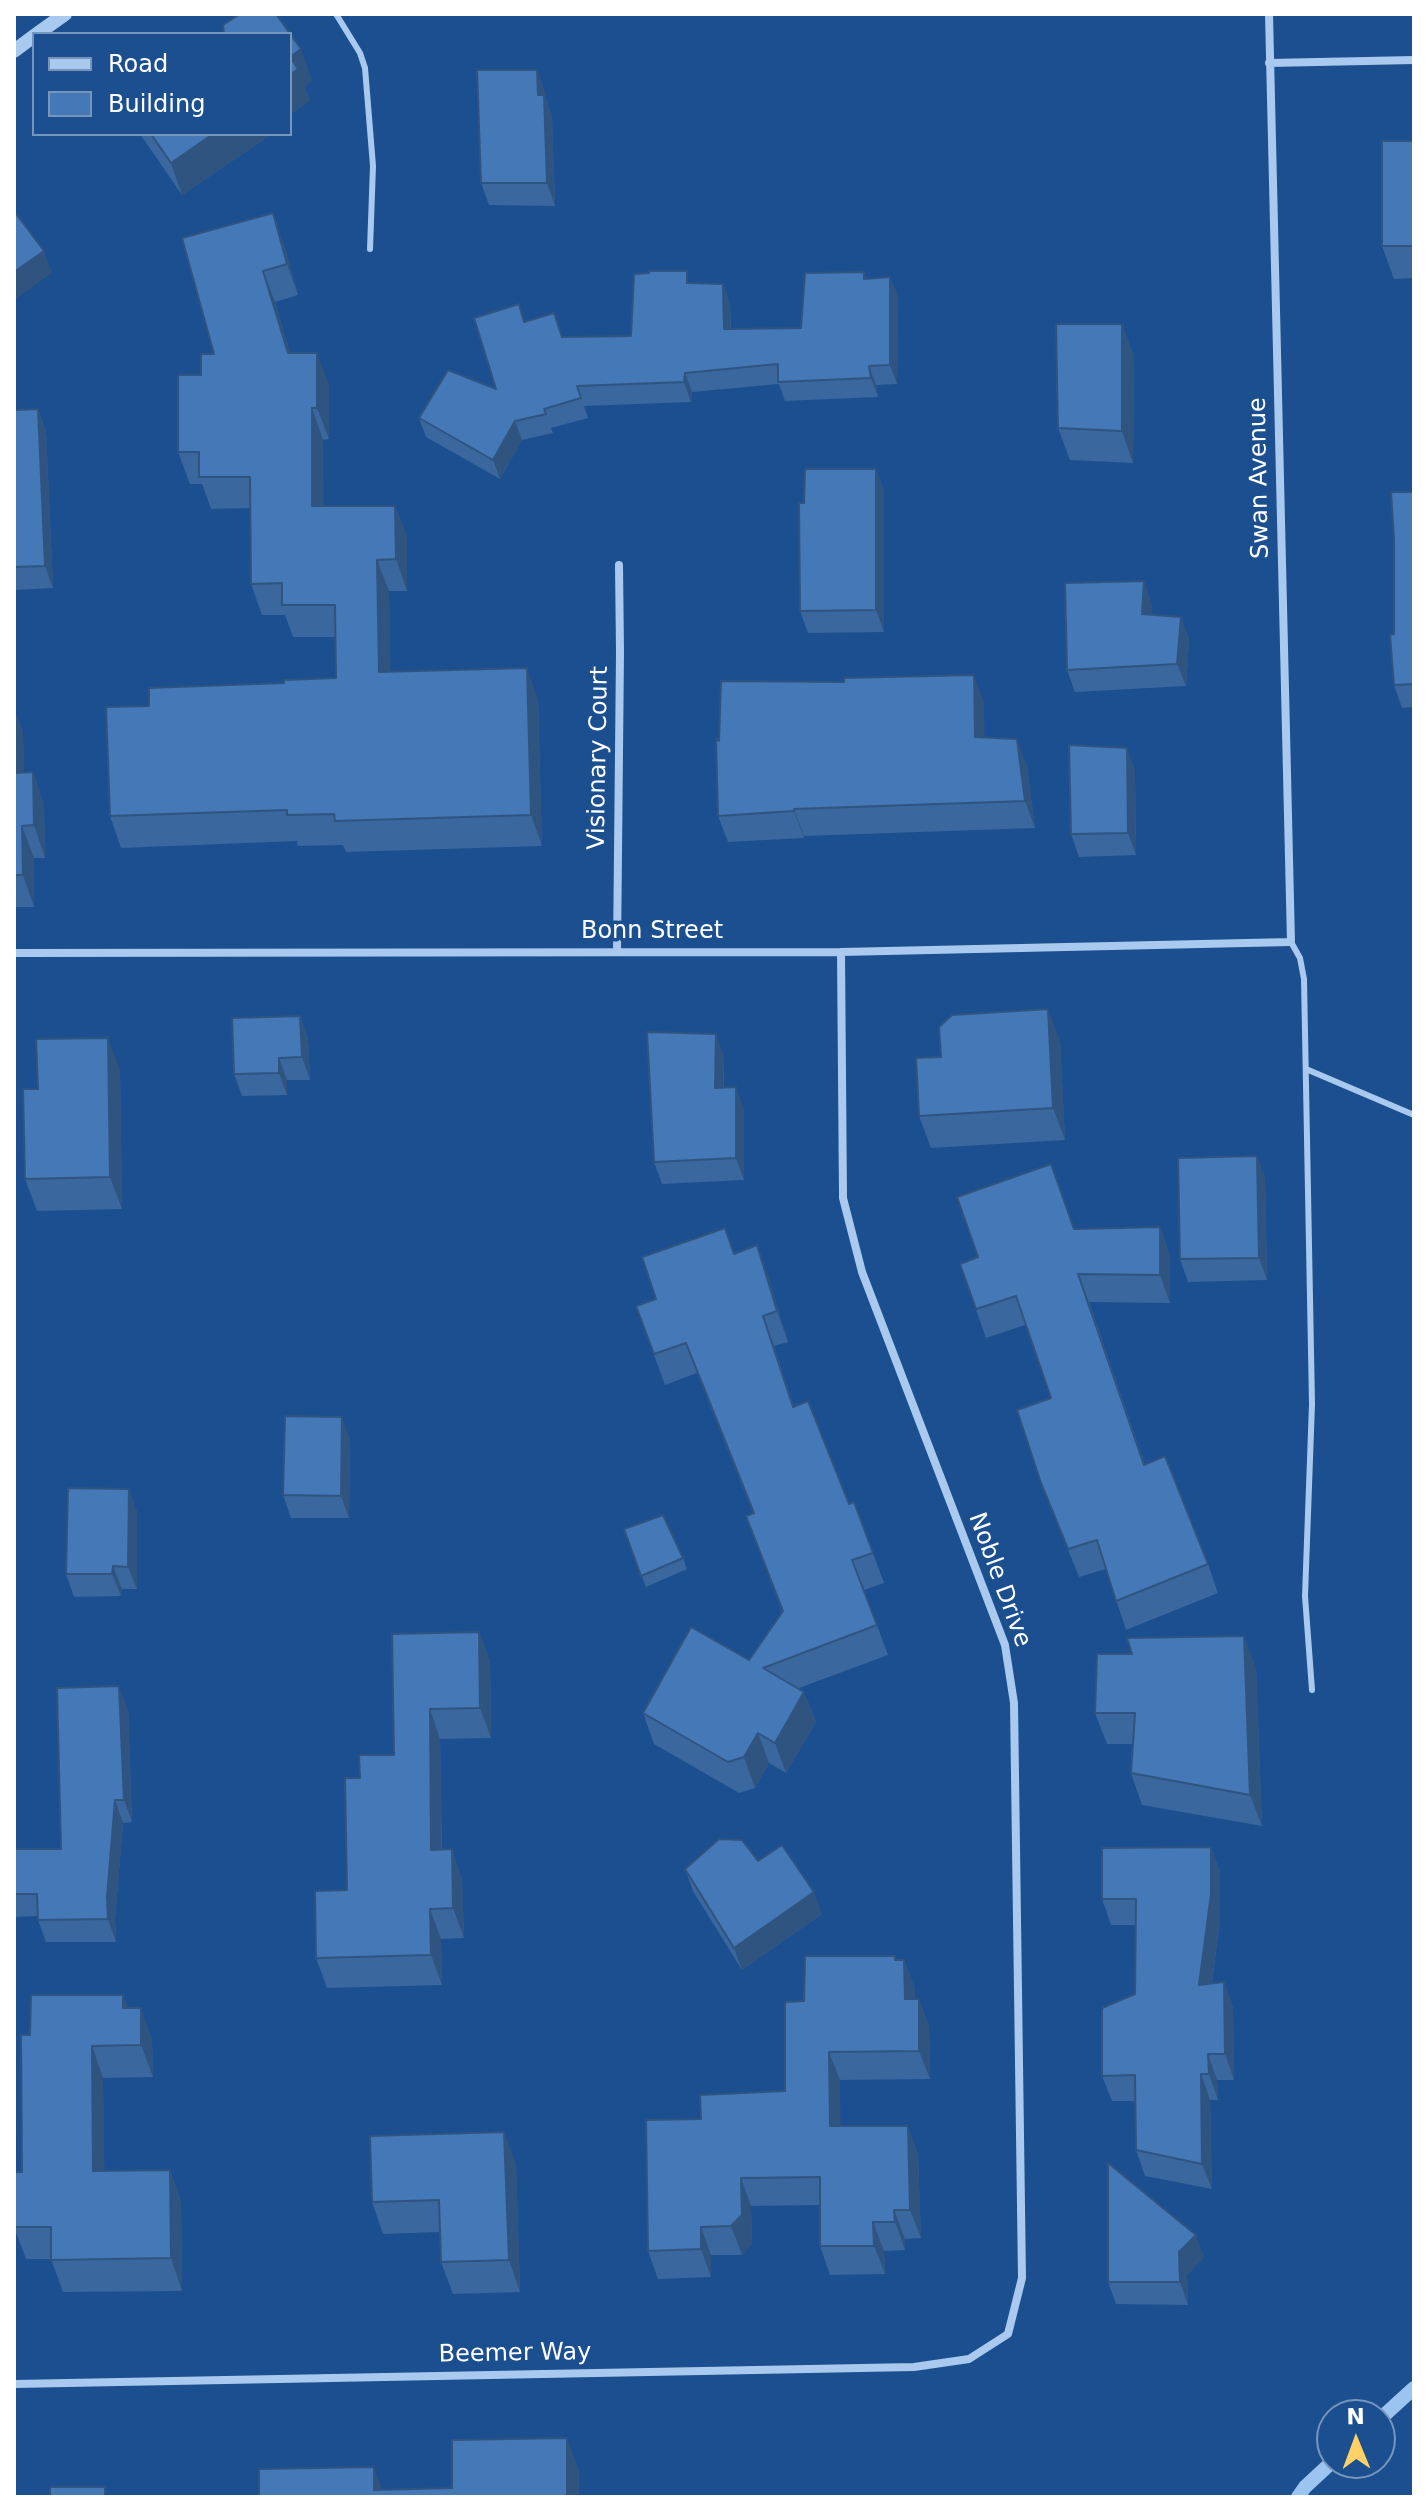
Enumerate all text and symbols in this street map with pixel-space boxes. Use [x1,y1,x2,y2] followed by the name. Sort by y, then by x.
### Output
[32,32,292,136] legend
[108,50,168,78] text: Road
[108,90,205,118] text: Building
[1244,397,1276,559] street label: Swan Avenue
[583,666,615,850] street label: Visionary Court
[581,918,723,946] street label: Bonn Street
[961,1509,1037,1651] street label: Noble Drive
[438,2338,592,2370] street label: Beemer Way
[1316,2399,1396,2479] north arrow
[1346,2404,1365,2429] text: N

